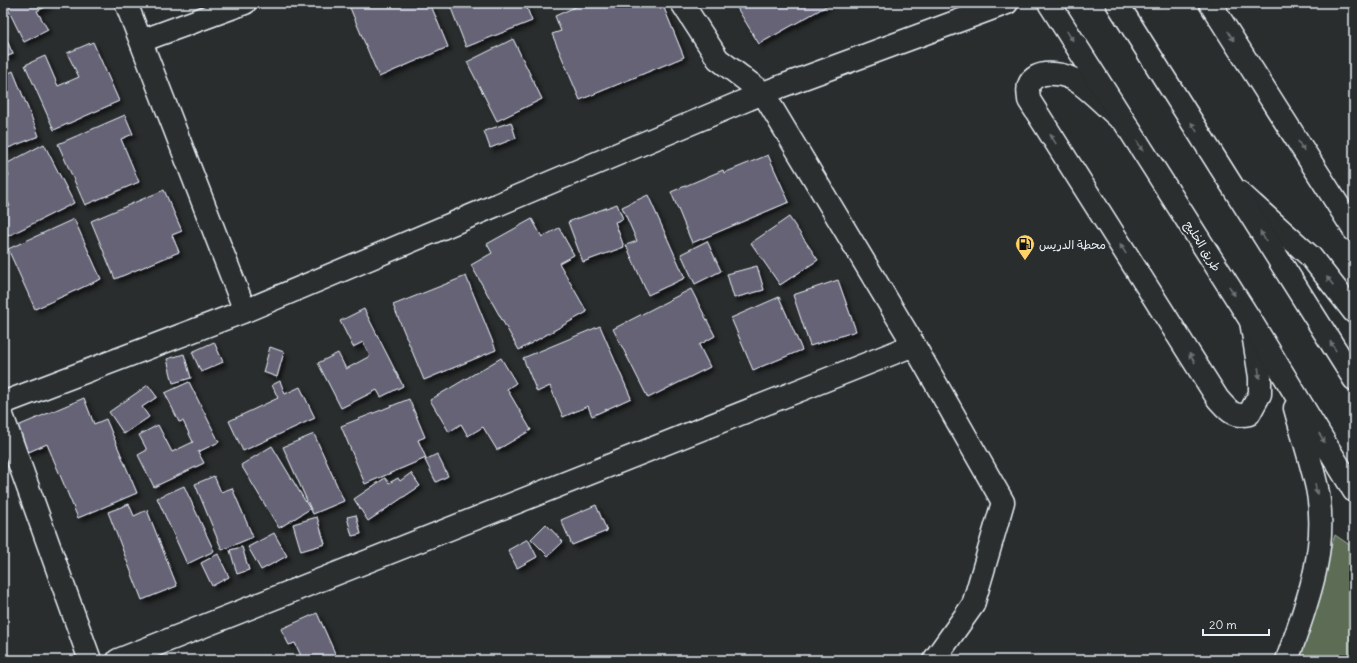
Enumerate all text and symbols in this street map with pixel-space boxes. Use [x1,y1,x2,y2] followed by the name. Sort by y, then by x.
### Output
[1066,31,1074,41] one-way arrow
[1227,31,1235,41] one-way arrow
[1190,121,1198,132] one-way arrow
[1050,133,1057,144] one-way arrow
[1297,140,1304,152] one-way arrow
[1136,141,1144,151] one-way arrow
[1180,218,1224,275] street label: طريق الخليج
[1260,231,1267,242] one-way arrow
[1014,233,1036,261] fuel station icon: محطة الدريس
[1039,237,1106,252] place label: محطة الدريس
[1119,243,1127,254] one-way arrow
[1326,276,1334,287] one-way arrow
[1228,285,1235,297] one-way arrow
[1329,341,1337,351] one-way arrow
[1188,353,1196,364] one-way arrow
[1256,367,1263,379] one-way arrow
[1318,432,1325,444] one-way arrow
[1314,483,1320,495] one-way arrow
[1203,611,1269,637] scale bar
[1209,617,1237,632] text: 20 m

